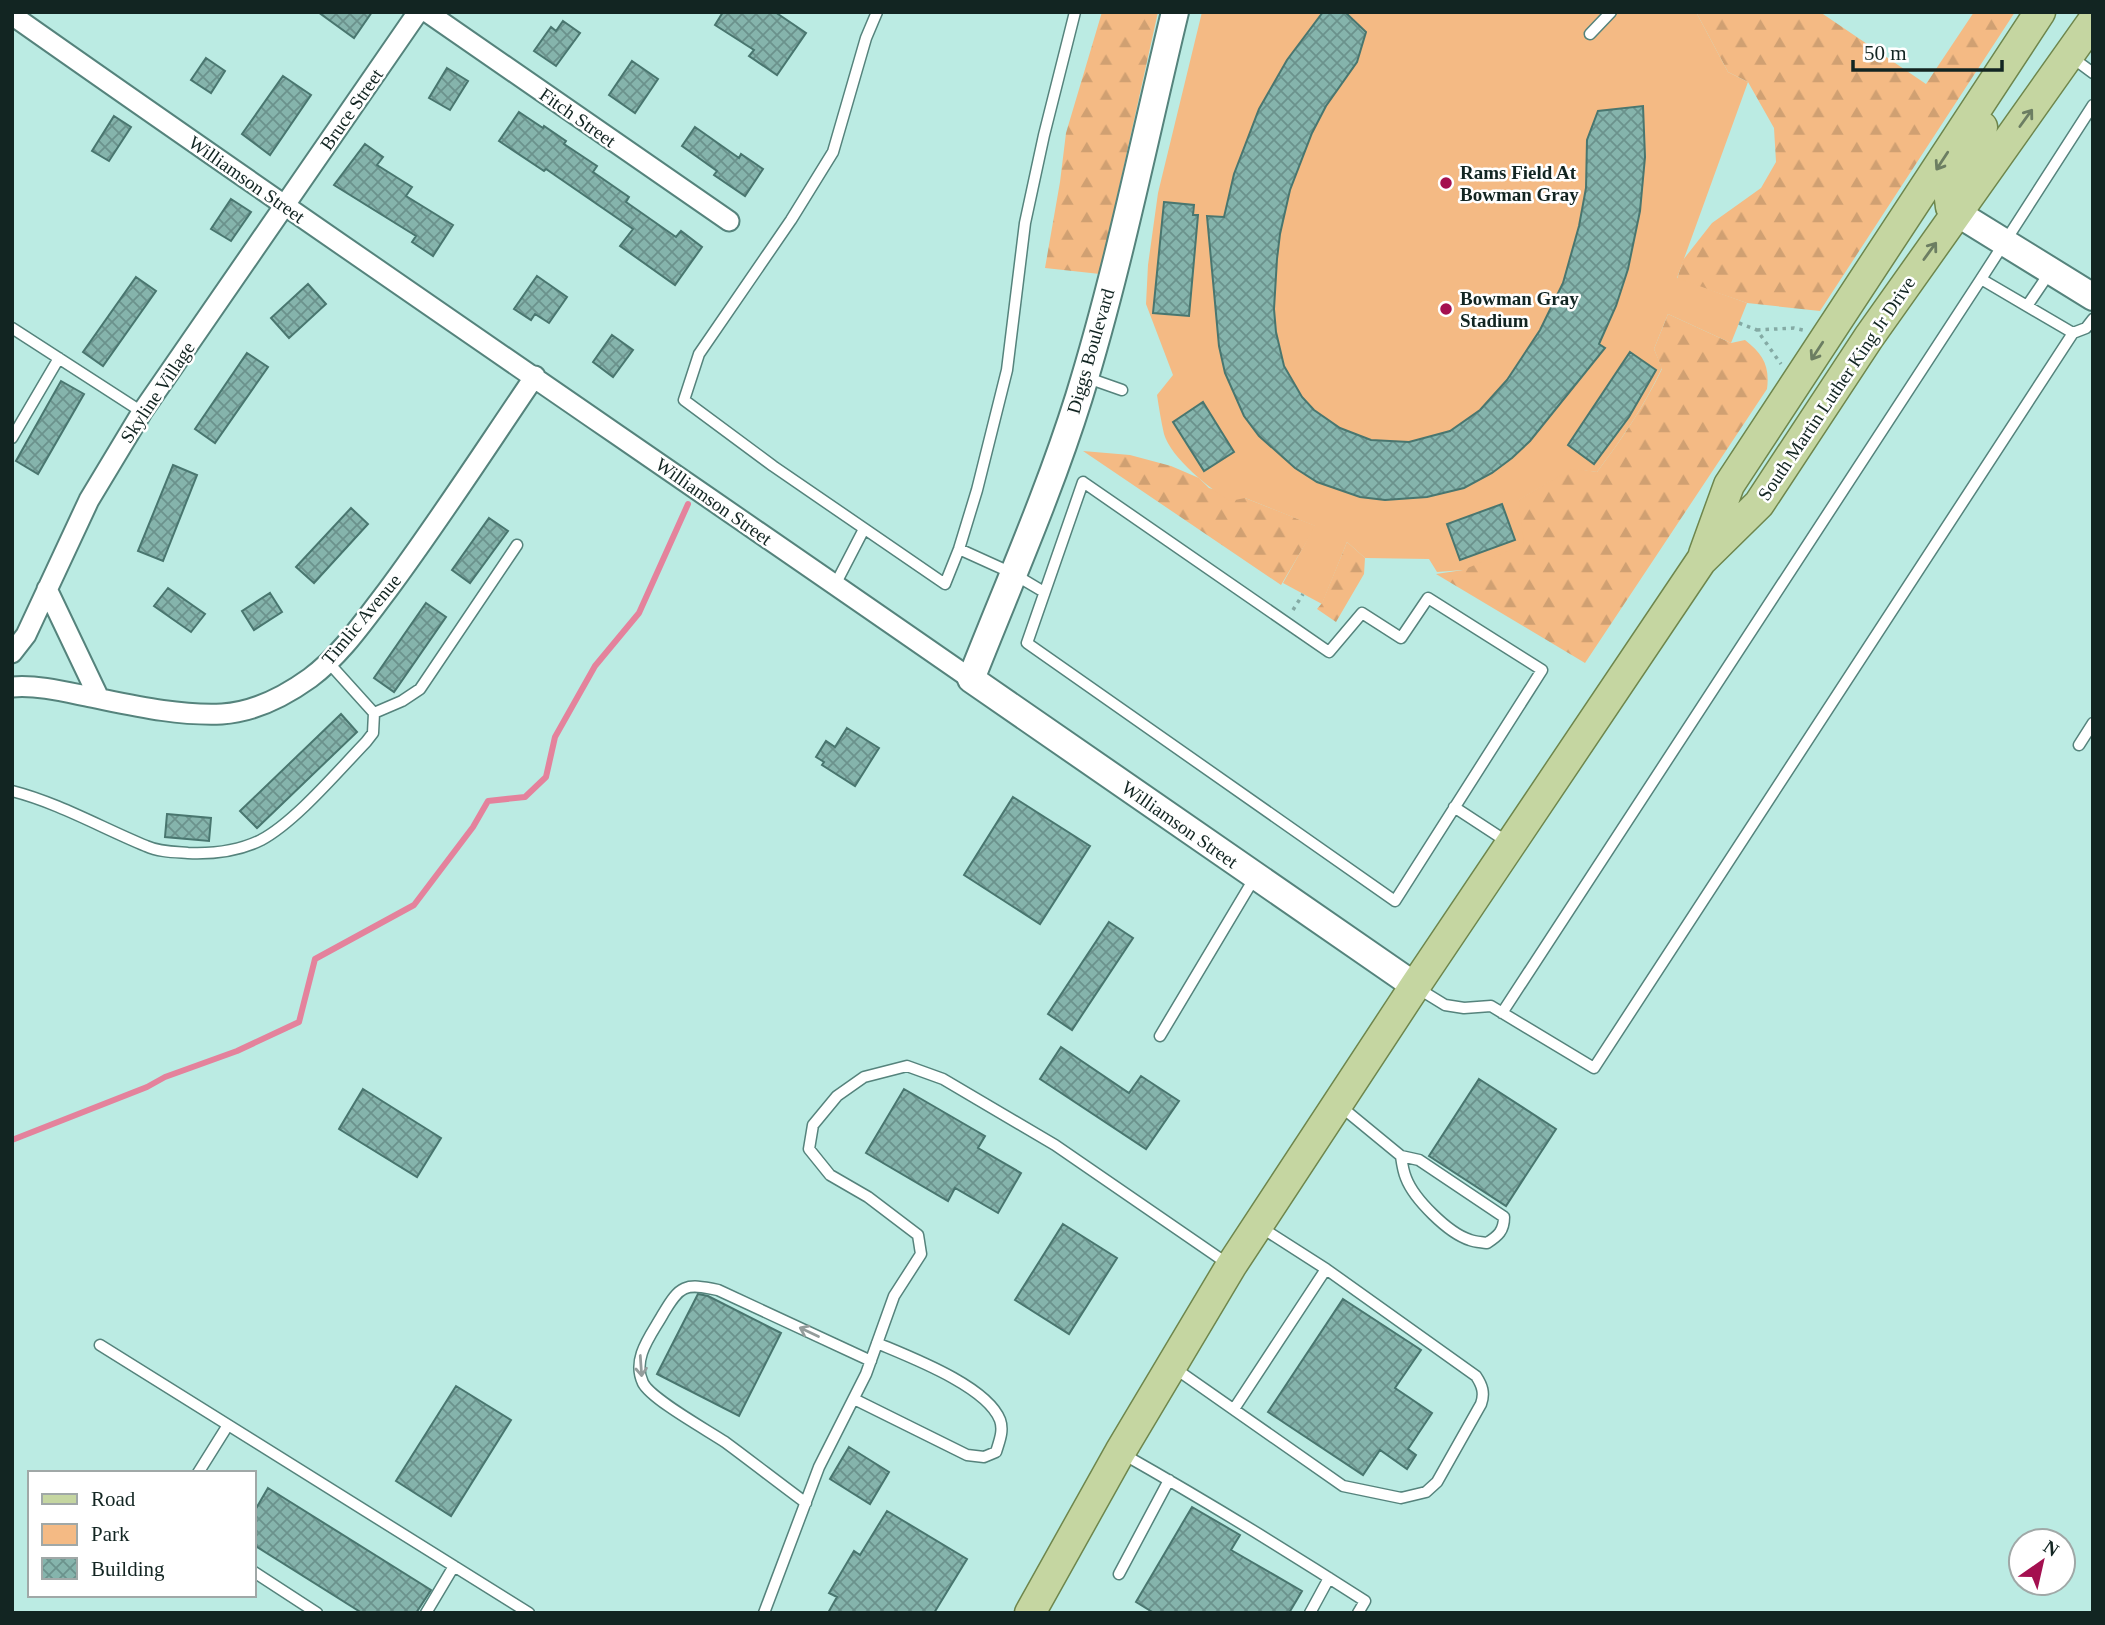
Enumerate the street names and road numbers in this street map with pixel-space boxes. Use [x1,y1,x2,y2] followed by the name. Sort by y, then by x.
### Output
[316,64,388,154] street label: Bruce Street
[536,84,620,152] street label: Fitch Street
[185,132,309,228] street label: Williamson Street
[1753,272,1919,504] street label: South Martin Luther King Jr Drive
[1063,286,1119,416] street label: Diggs Boulevard
[116,338,199,447] street label: Skyline Village
[652,454,776,550] street label: Williamson Street
[318,570,405,669] street label: Timlic Avenue
[1118,777,1242,873] street label: Williamson Street

